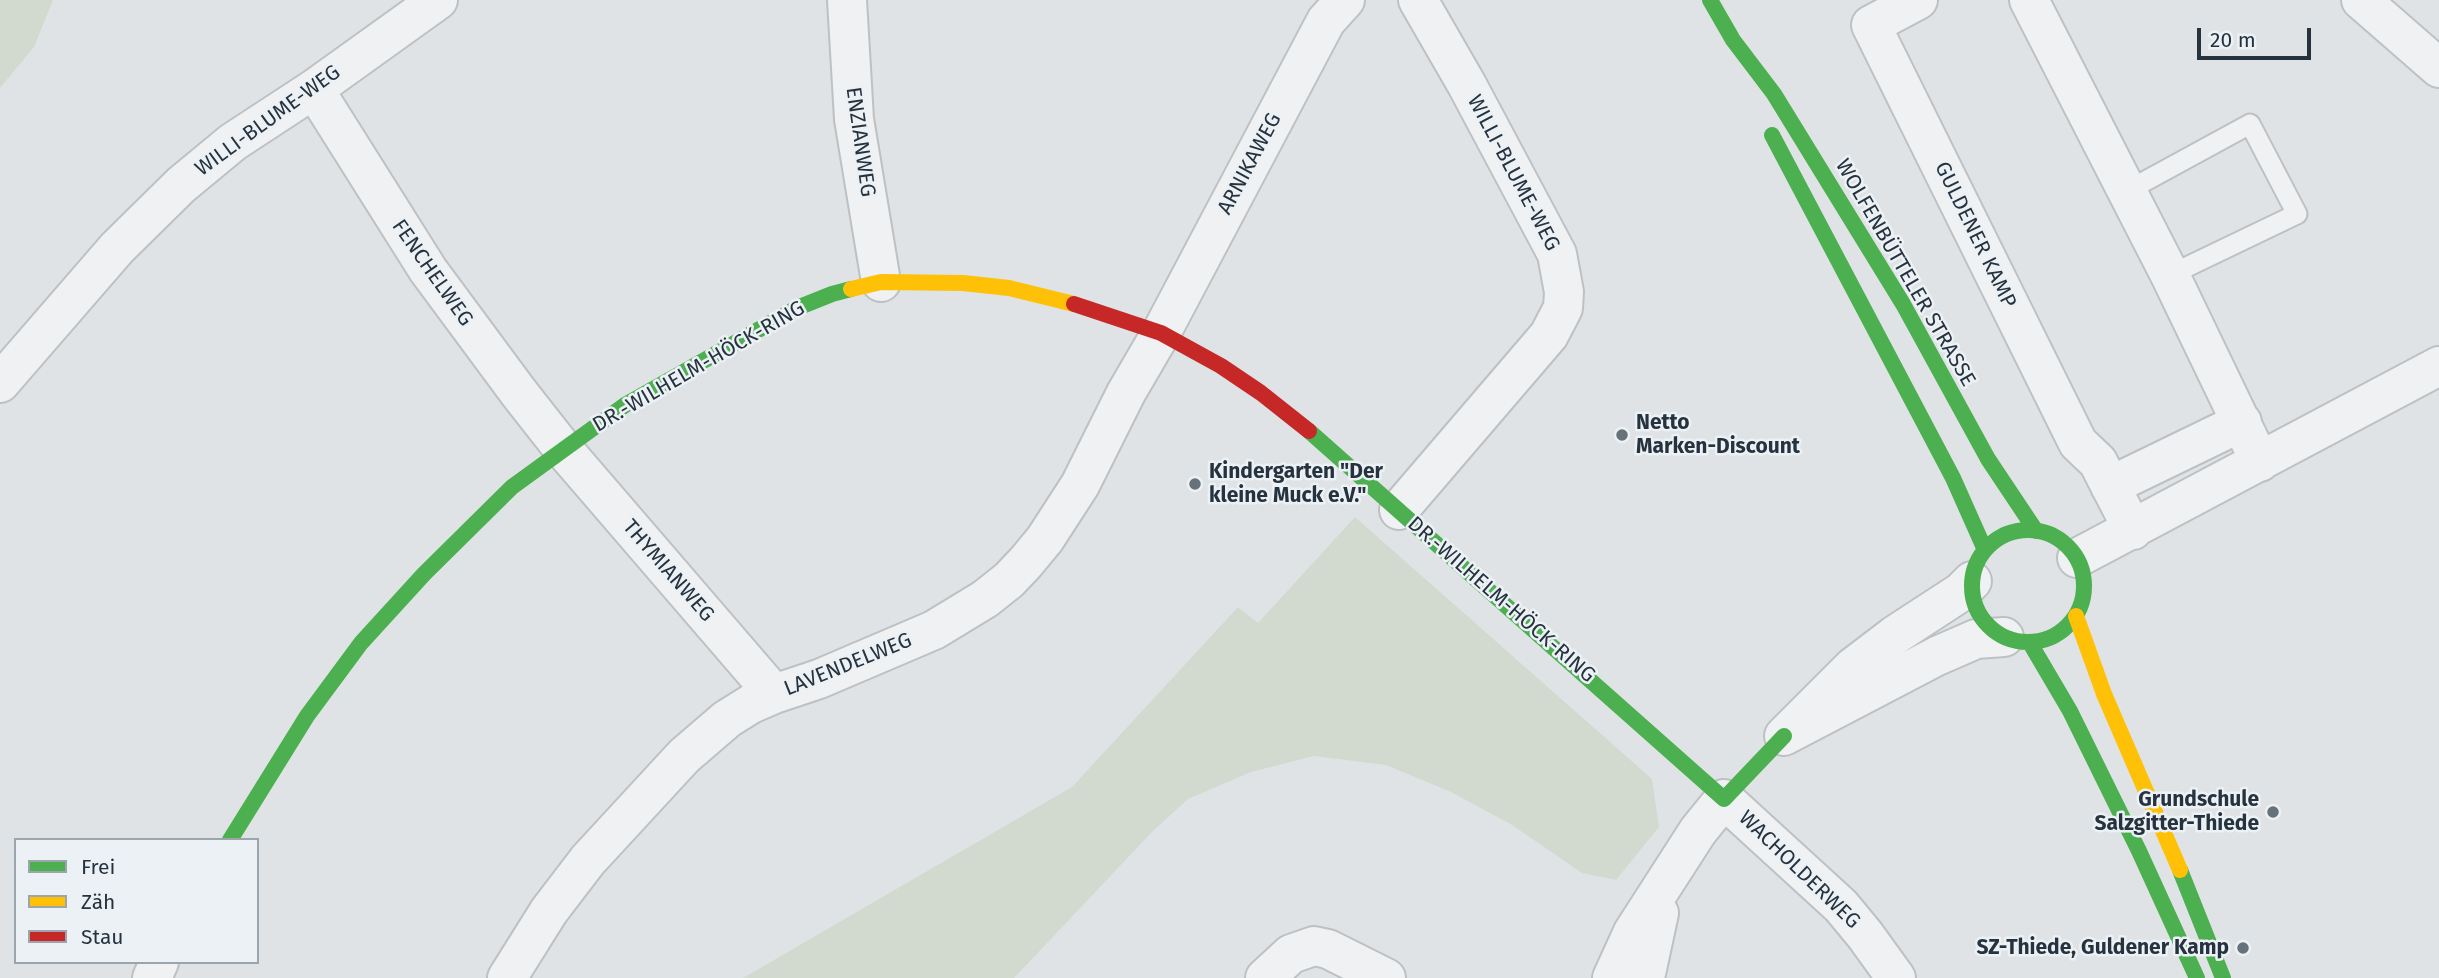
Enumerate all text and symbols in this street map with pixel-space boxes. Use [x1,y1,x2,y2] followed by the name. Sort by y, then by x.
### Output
[2201,14,2315,58] scale bar
[2210,27,2256,53] text: 20 m
[191,60,345,182] street label: WILLI-BLUME-WEG
[840,85,880,199] street label: ENZIANWEG
[1461,91,1565,255] street label: WILLI-BLUME-WEG
[1213,109,1287,219] street label: ARNIKAWEG
[1830,155,1980,391] street label: WOLFENBÜTTELER STRASSE
[1929,158,2021,312] street label: GULDENER KAMP
[386,215,478,331] street label: FENCHELWEG
[589,296,809,438] street label: DR.-WILHELM-HÖCK-RING
[1636,410,1800,460] place label: Netto Marken-Discount
[1614,427,1630,443] marker: Netto Marken-Discount
[1209,459,1383,509] place label: Kindergarten "Der kleine Muck e.V."
[1187,476,1203,492] marker: Kindergarten "Der kleine Muck e.V."
[1402,512,1600,688] street label: DR.-WILHELM-HÖCK-RING
[617,515,719,627] street label: THYMIANWEG
[781,628,915,702] street label: LAVENDELWEG
[2094,787,2259,837] place label: Grundschule Salzgitter-Thiede
[2265,804,2281,820] marker: Grundschule Salzgitter-Thiede
[1733,806,1865,934] street label: WACHOLDERWEG
[14,838,259,964] legend
[81,854,115,880] text: Frei
[81,889,115,915] text: Zäh
[81,924,124,950] text: Stau
[1977,935,2229,961] place label: SZ-Thiede, Guldener Kamp
[2235,940,2251,956] marker: SZ-Thiede, Guldener Kamp

